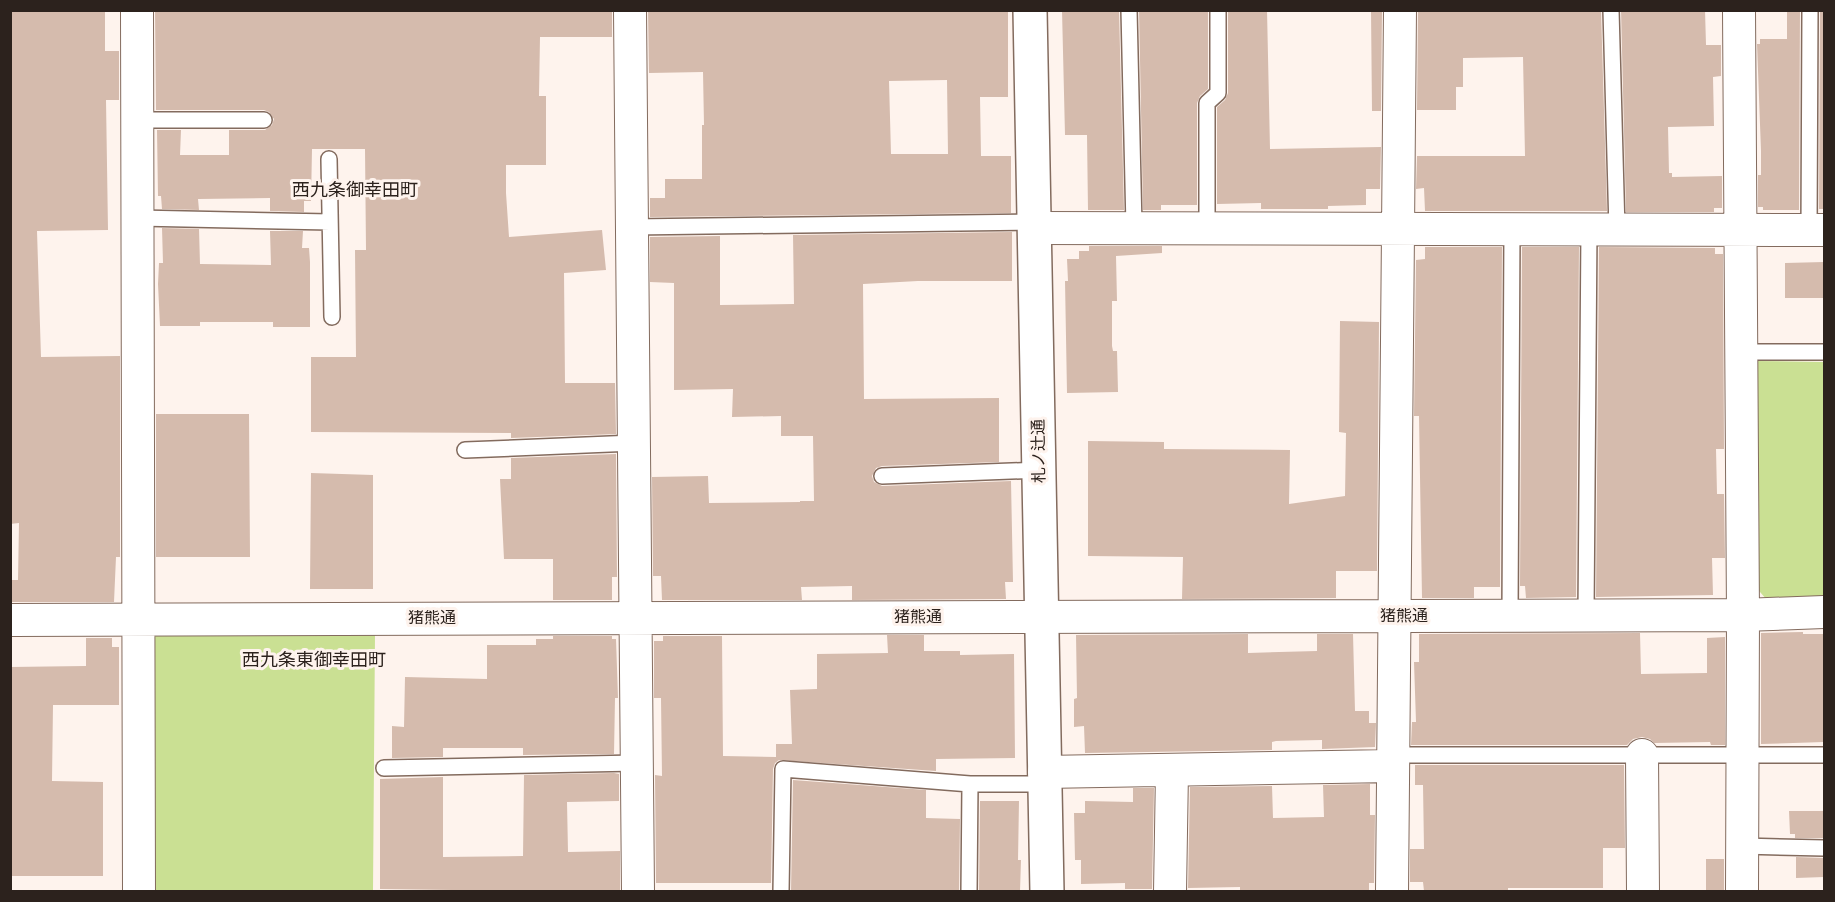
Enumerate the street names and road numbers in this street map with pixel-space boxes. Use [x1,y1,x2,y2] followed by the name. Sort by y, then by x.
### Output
[1027,419,1051,483] street label: 札ノ辻通
[1380,605,1428,627] street label: 猪熊通
[894,606,942,628] street label: 猪熊通
[408,607,456,629] street label: 猪熊通

